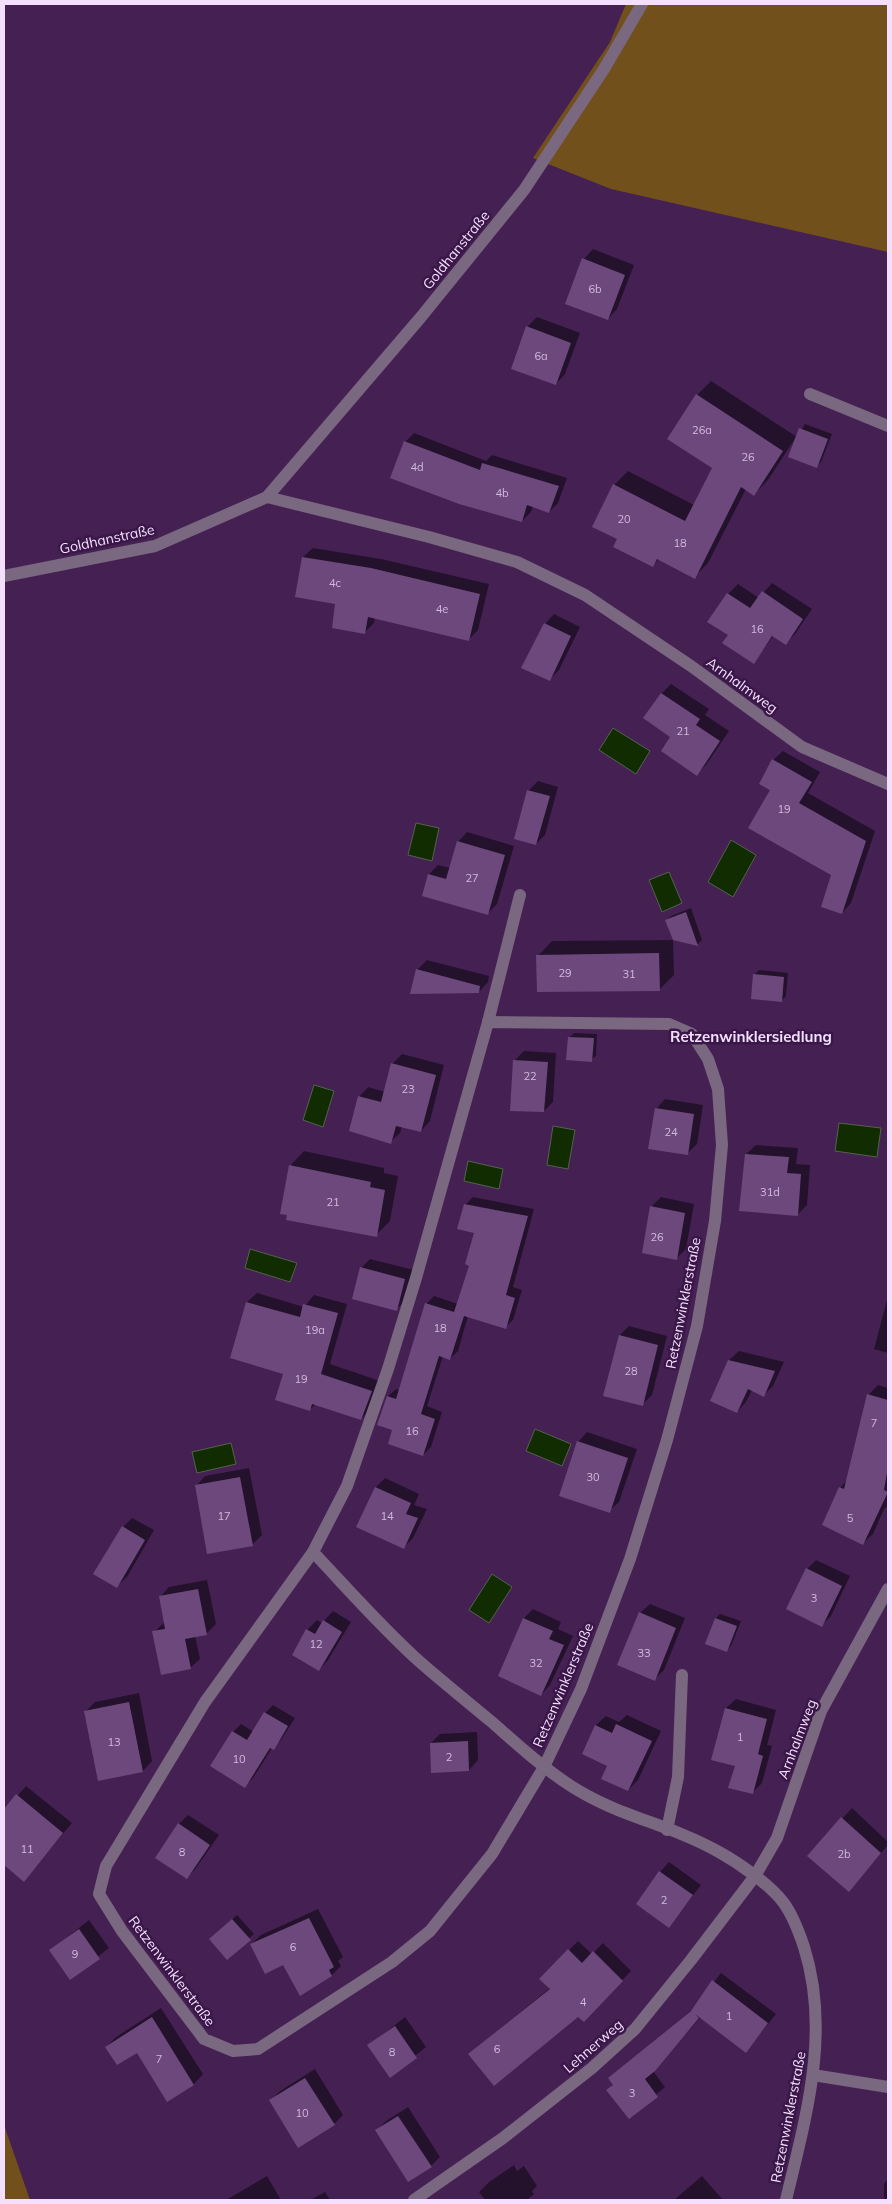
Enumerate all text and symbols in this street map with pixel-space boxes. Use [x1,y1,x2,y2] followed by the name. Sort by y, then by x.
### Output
[419,207,493,293] street label: Goldhanstraße
[588,282,602,296] house number: 6b
[534,349,548,363] house number: 6a
[692,423,712,437] house number: 26a
[741,450,755,464] house number: 26
[410,460,424,474] house number: 4d
[495,486,509,500] house number: 4b
[617,512,631,526] house number: 20
[58,520,156,558] street label: Goldhanstraße
[673,536,687,550] house number: 18
[329,576,342,590] house number: 4c
[436,602,448,616] house number: 4e
[750,622,764,636] house number: 16
[703,653,781,717] street label: Arnhalmweg
[676,724,690,738] house number: 21
[777,802,791,816] house number: 19
[465,871,479,885] house number: 27
[558,966,572,980] house number: 29
[622,967,636,981] house number: 31
[670,1027,832,1046] district label: Retzenwinklersiedlung
[523,1069,537,1083] house number: 22
[401,1082,415,1096] house number: 23
[664,1125,678,1139] house number: 24
[760,1185,780,1199] house number: 31d
[326,1195,340,1209] house number: 21
[650,1230,664,1244] house number: 26
[661,1236,705,1370] street label: Retzenwinklerstraße
[433,1321,447,1335] house number: 18
[305,1323,325,1337] house number: 19a
[624,1364,638,1378] house number: 28
[294,1372,308,1386] house number: 19
[871,1416,877,1430] house number: 7
[405,1424,419,1438] house number: 16
[586,1470,600,1484] house number: 30
[217,1509,231,1523] house number: 17
[380,1509,394,1523] house number: 14
[847,1511,854,1525] house number: 5
[811,1591,817,1605] house number: 3
[529,1620,597,1750] street label: Retzenwinklerstraße
[309,1637,323,1651] house number: 12
[637,1646,651,1660] house number: 33
[529,1656,543,1670] house number: 32
[774,1697,820,1781] street label: Arnhalmweg
[737,1730,743,1744] house number: 1
[107,1735,121,1749] house number: 13
[446,1750,453,1764] house number: 2
[232,1752,246,1766] house number: 10
[20,1842,34,1856] house number: 11
[179,1845,186,1859] house number: 8
[837,1847,851,1861] house number: 2b
[661,1893,668,1907] house number: 2
[125,1912,219,2030] street label: Retzenwinklerstraße
[290,1940,297,1954] house number: 6
[72,1947,78,1961] house number: 9
[580,1995,587,2009] house number: 4
[726,2009,732,2023] house number: 1
[560,2015,626,2077] street label: Lehnerweg
[494,2042,501,2056] house number: 6
[389,2045,396,2059] house number: 8
[766,2050,810,2184] street label: Retzenwinklerstraße
[156,2052,162,2066] house number: 7
[629,2086,635,2100] house number: 3
[295,2106,309,2120] house number: 10

